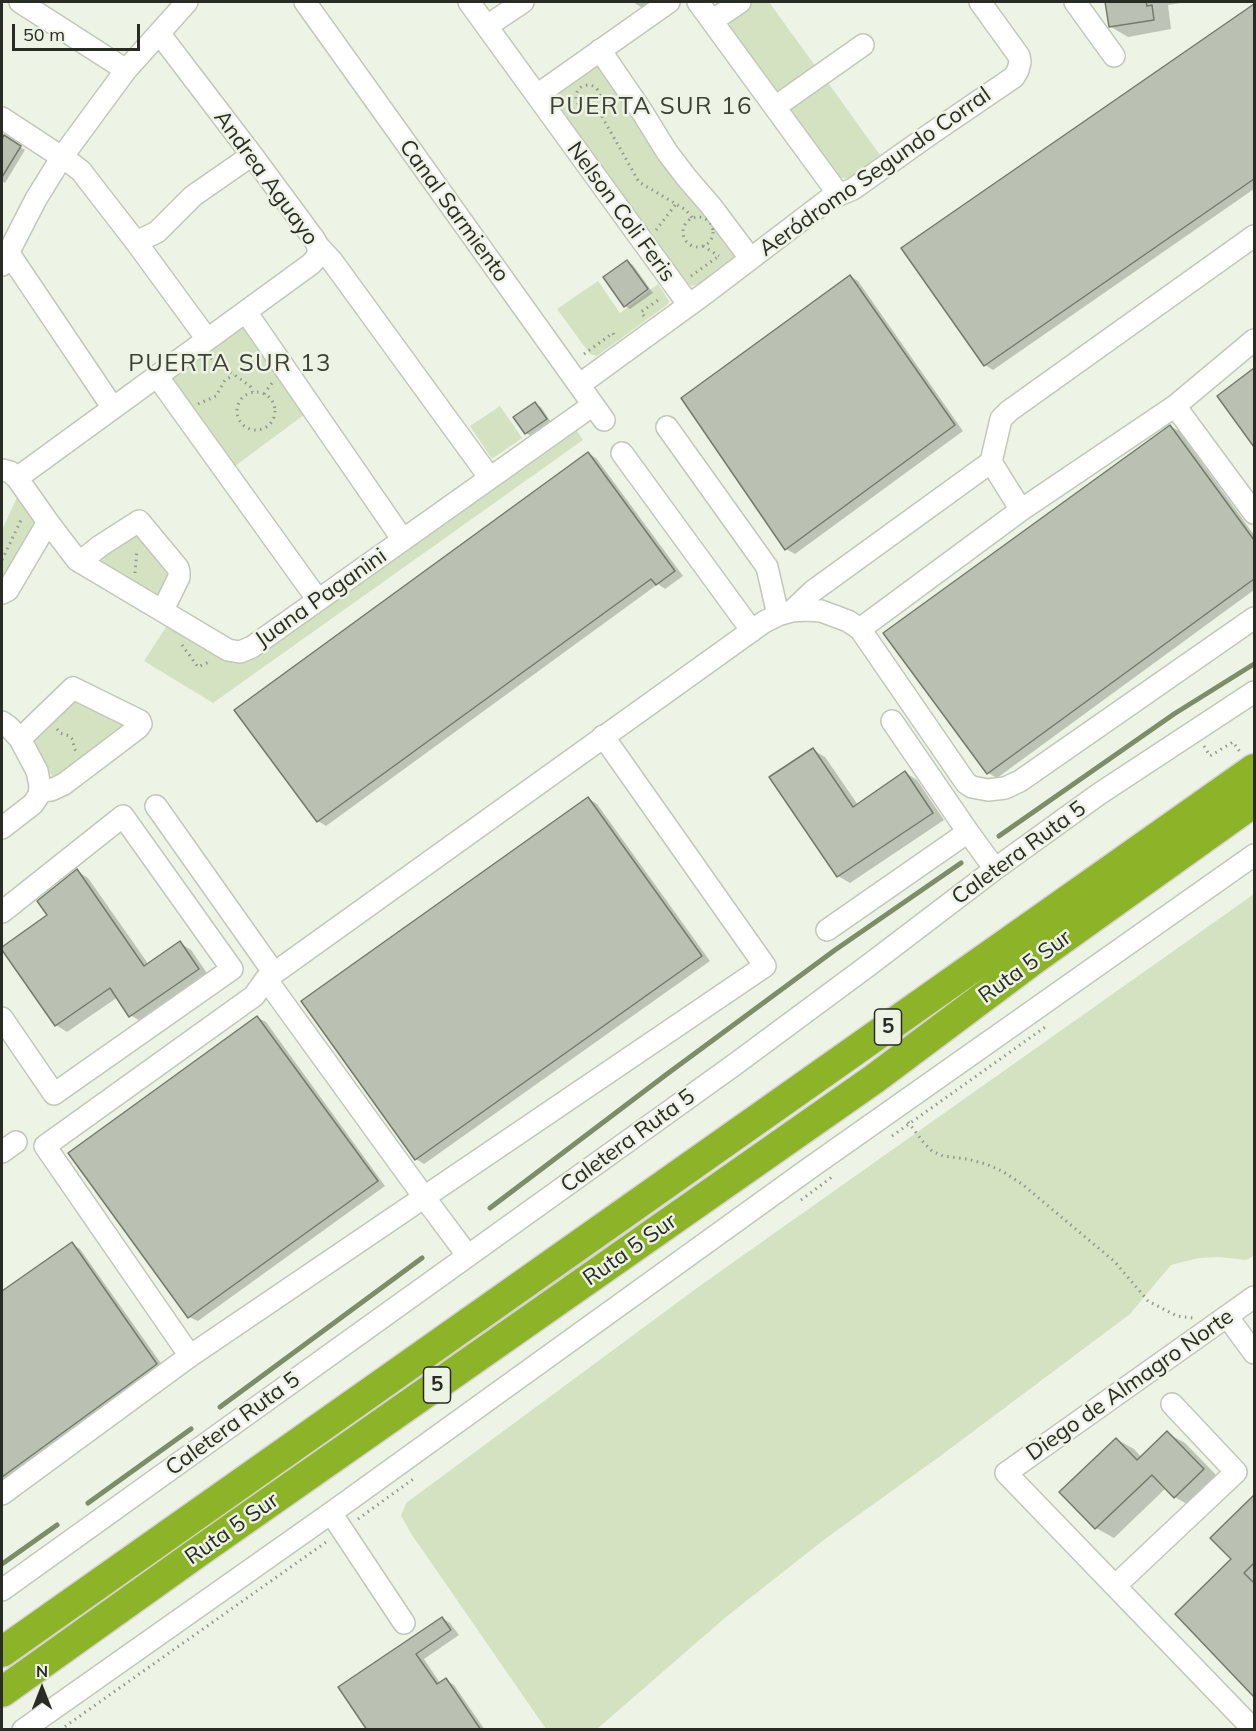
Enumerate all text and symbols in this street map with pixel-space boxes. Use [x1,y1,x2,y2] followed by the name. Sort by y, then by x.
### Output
[15,12,142,50] scale bar
[23,23,65,46] text: 50 m
[754,82,996,262] street label: Aeródromo Segundo Corral
[549,93,753,121] district label: PUERTA SUR 16
[208,105,324,251] street label: Andrea Aguayo
[394,135,514,287] street label: Canal Sarmiento
[561,137,681,287] street label: Nelson Coli Feris
[128,350,332,378] district label: PUERTA SUR 13
[250,543,392,653] street label: Juana Paganini
[947,796,1091,910] street label: Caletera Ruta 5
[974,925,1076,1009] street label: Ruta 5 Sur
[874,1009,902,1045] road number: 5
[556,1084,700,1198] street label: Caletera Ruta 5
[578,1208,682,1292] street label: Ruta 5 Sur
[1021,1303,1239,1467] street label: Diego de Almagro Norte
[161,1367,305,1481] street label: Caletera Ruta 5
[424,1367,450,1403] road number: 5
[180,1487,284,1571] street label: Ruta 5 Sur
[12,1659,72,1719] north arrow
[36,1661,48,1681] text: N

